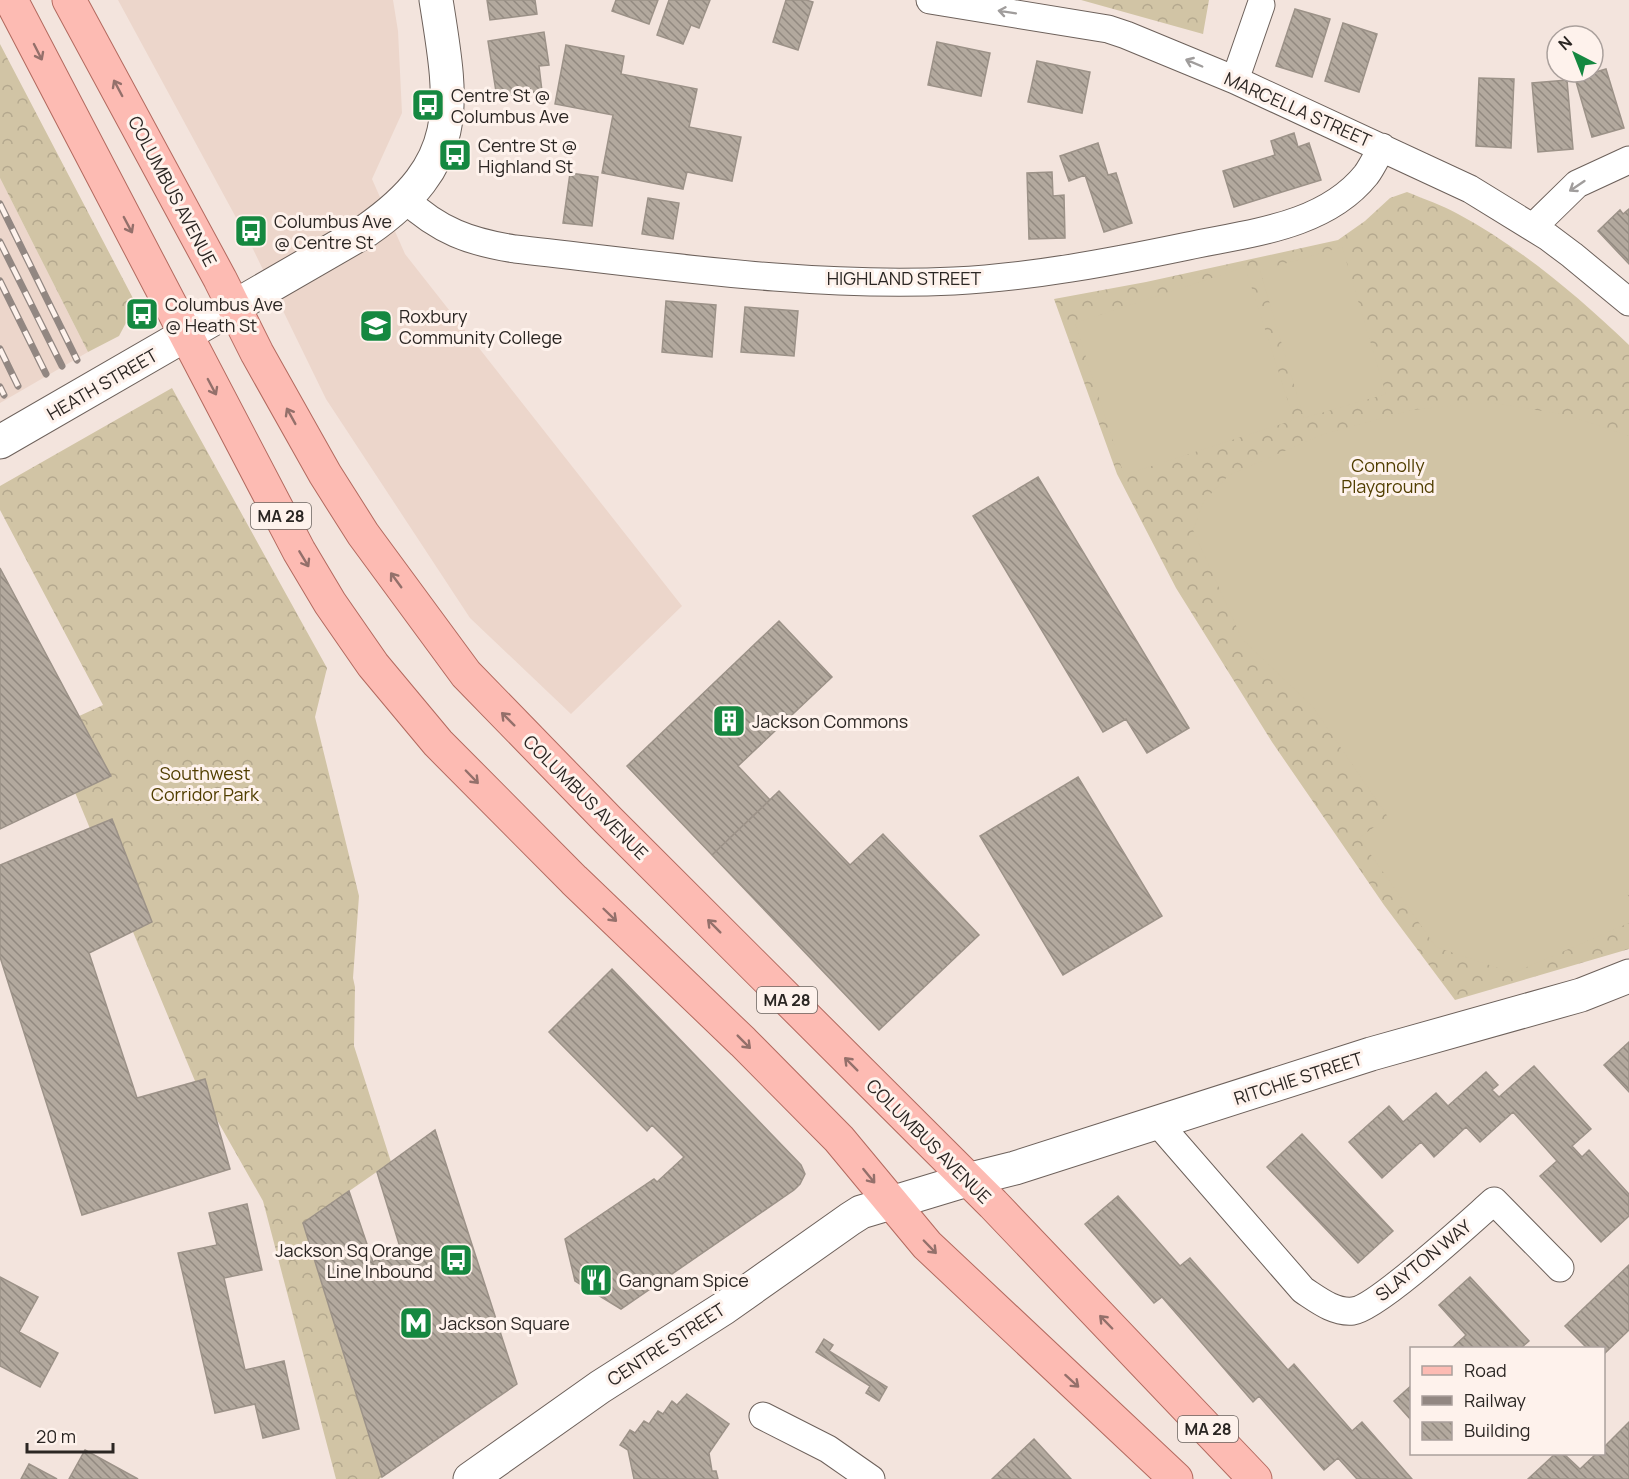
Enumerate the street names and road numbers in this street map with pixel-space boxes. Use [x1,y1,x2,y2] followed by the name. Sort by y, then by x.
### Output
[1221,66,1376,152] street label: MARCELLA STREET
[123,112,223,270] street label: COLUMBUS AVENUE
[827,266,982,290] street label: HIGHLAND STREET
[42,342,162,425] street label: HEATH STREET
[251,503,311,529] road number: MA 28
[518,729,654,865] street label: COLUMBUS AVENUE
[757,987,817,1013] road number: MA 28
[1231,1046,1366,1110] street label: RITCHIE STREET
[861,1073,997,1209] street label: COLUMBUS AVENUE
[1370,1213,1477,1306] street label: SLAYTON WAY
[602,1297,730,1391] street label: CENTRE STREET
[1178,1416,1238,1442] road number: MA 28

